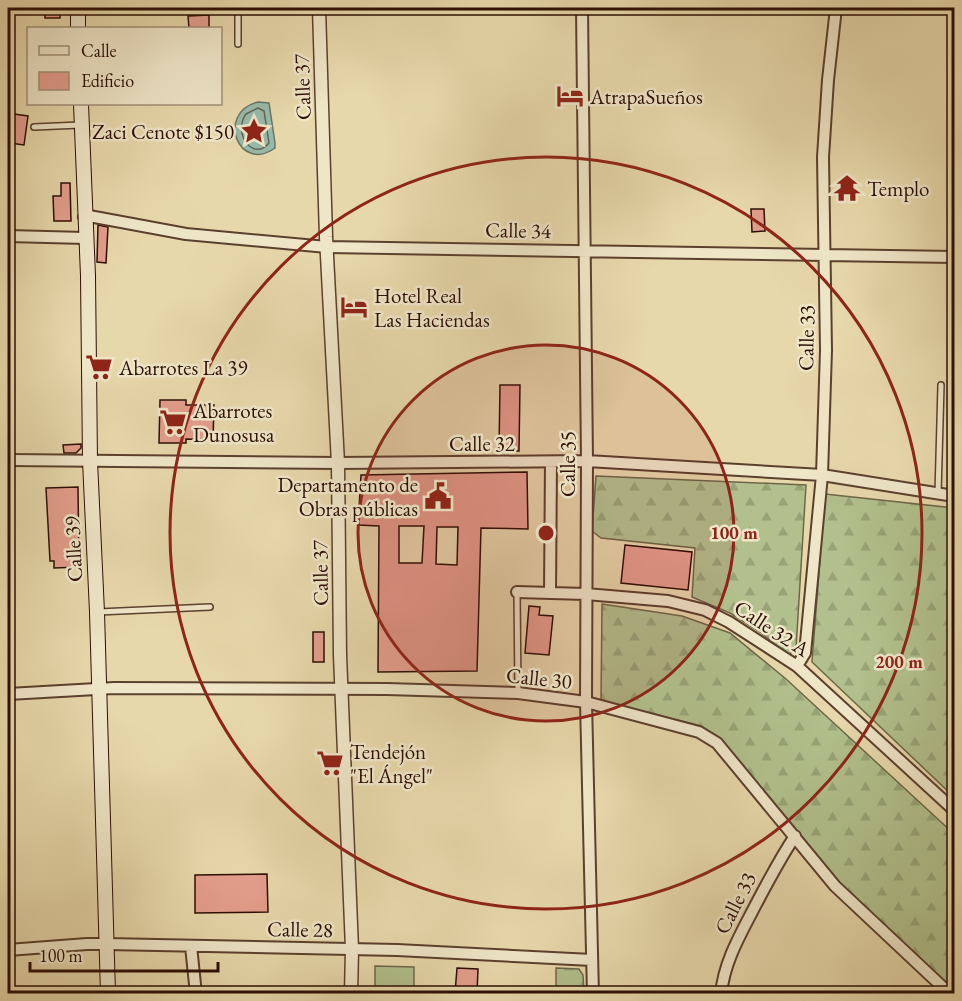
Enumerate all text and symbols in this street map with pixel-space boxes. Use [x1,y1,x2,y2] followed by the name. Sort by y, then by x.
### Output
[27,27,222,105] legend
[81,39,117,62] text: Calle
[287,53,317,120] street label: Calle 37
[81,69,134,92] text: Edificio
[555,81,585,111] hotel icon: AtrapaSueños
[589,83,703,110] place label: AtrapaSueños
[239,116,269,146] place icon: Zaci Cenote $150
[92,118,234,145] place label: Zaci Cenote $150
[832,173,862,203] temple icon: Templo
[867,175,929,202] place label: Templo
[485,216,552,244] street label: Calle 34
[374,282,490,333] place label: Hotel Real Las Haciendas
[339,292,369,322] hotel icon: Hotel Real Las Haciendas
[792,305,820,371] street label: Calle 33
[84,352,114,382] supermarket icon: Abarrotes La 39
[118,354,248,381] place label: Abarrotes La 39
[192,397,275,448] place label: Abarrotes Dunosusa
[158,407,188,437] supermarket icon: Abarrotes Dunosusa
[449,430,515,457] street label: Calle 32
[554,431,581,497] street label: Calle 35
[278,471,418,522] place label: Departamento de Obras públicas
[423,481,453,511] public building icon: Departamento de Obras públicas
[58,515,88,583] street label: Calle 39
[710,521,758,544] text: 100 m
[536,523,556,543] centre of rings
[306,539,334,606] street label: Calle 37
[729,594,815,663] street label: Calle 32 A
[875,650,923,673] text: 200 m
[505,661,573,695] street label: Calle 30
[350,738,433,789] place label: Tendejón "El Ángel"
[315,748,345,778] supermarket icon: Tendejón "El Ángel"
[708,868,762,938] street label: Calle 33
[267,915,333,943] street label: Calle 28
[30,935,218,973] scale bar
[39,944,83,967] text: 100 m

